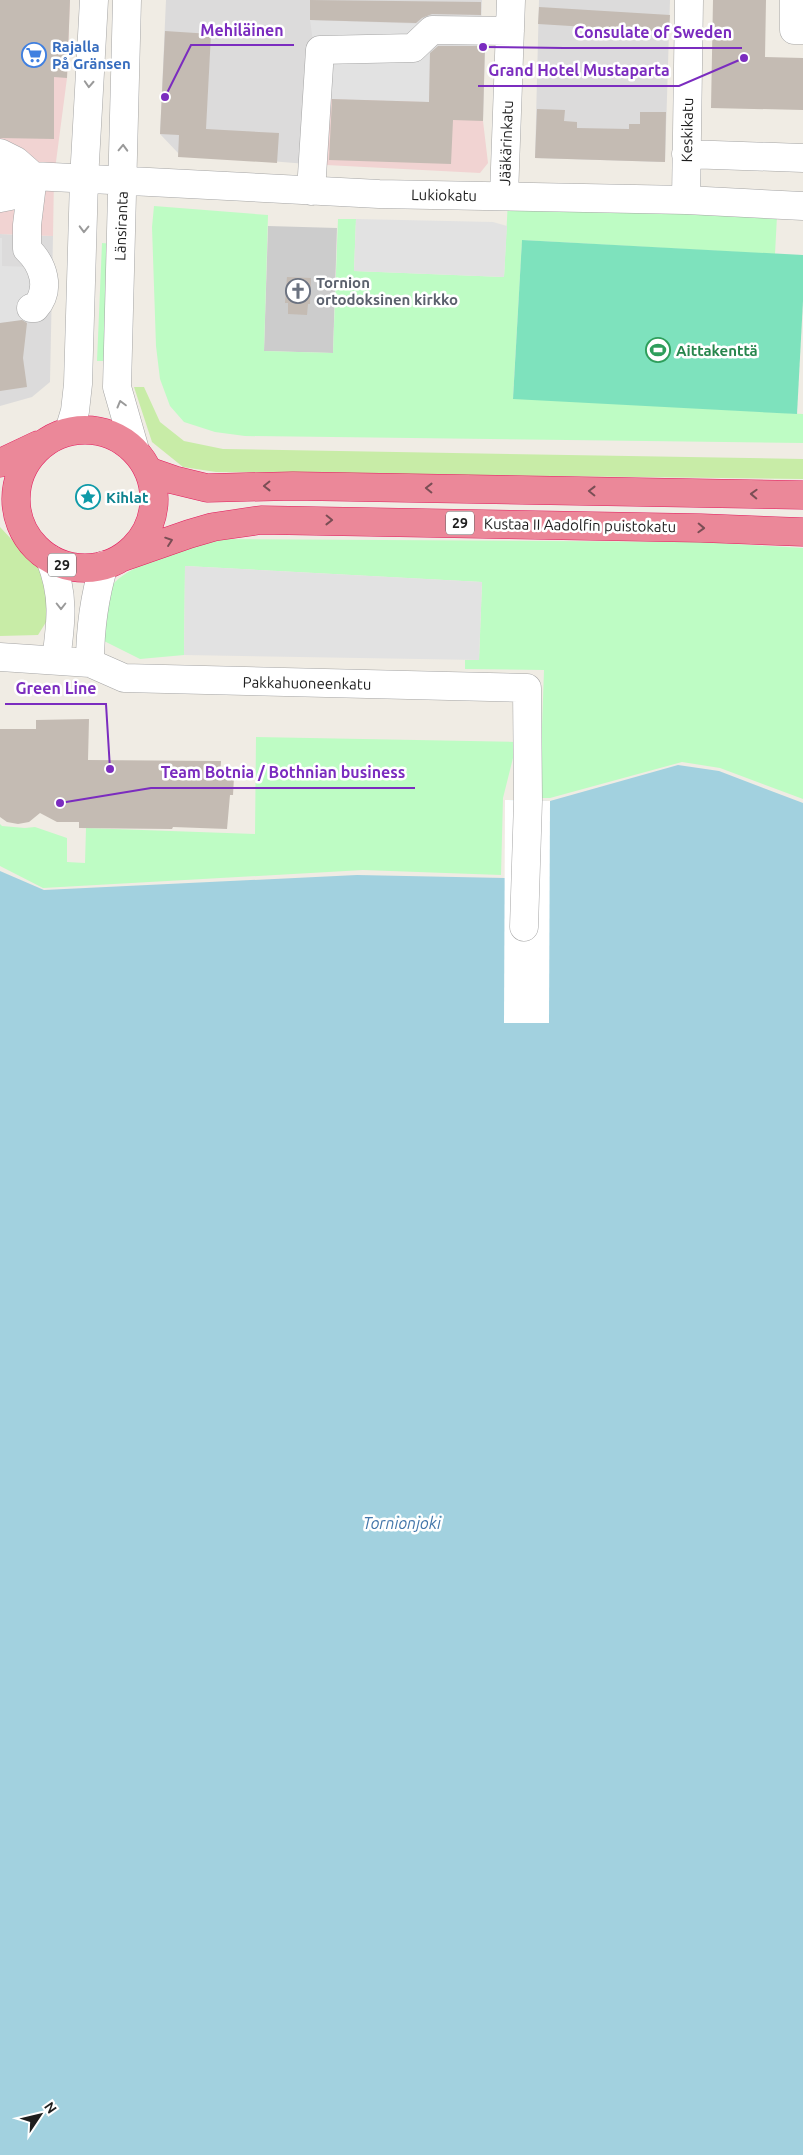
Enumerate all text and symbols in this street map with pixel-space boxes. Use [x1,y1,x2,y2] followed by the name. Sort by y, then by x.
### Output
[191,14,294,45] callout: Mehiläinen
[564,17,742,48] callout: Consulate of Sweden
[200,21,284,39] text: Mehiläinen
[574,23,732,41] text: Consulate of Sweden
[52,38,131,72] place label: Rajalla På Gränsen
[21,42,47,68] supermarket icon: Rajalla På Gränsen
[478,55,679,86] callout: Grand Hotel Mustaparta
[488,61,670,79] text: Grand Hotel Mustaparta
[84,80,95,88] one-way arrow
[678,98,696,162] street label: Keskikatu
[496,100,516,186] street label: Jääkärinkatu
[118,144,129,152] one-way arrow
[411,186,477,204] street label: Lukiokatu
[111,191,131,261] street label: Länsiranta
[79,225,89,233] one-way arrow
[316,274,458,308] place label: Tornion ortodoksinen kirkko
[285,278,311,304] church icon: Tornion ortodoksinen kirkko
[645,337,671,363] sports icon: Aittakenttä
[676,342,758,359] place label: Aittakenttä
[117,400,127,408] one-way arrow
[263,481,270,491] one-way arrow
[425,483,433,493] one-way arrow
[75,484,101,510] place icon: Kihlat
[588,485,596,496] one-way arrow
[106,489,149,506] place label: Kihlat
[750,489,758,499] one-way arrow
[446,512,474,534] road number: 29
[326,515,333,525] one-way arrow
[484,515,676,535] street label: Kustaa II Aadolfin puistokatu
[698,523,706,533] one-way arrow
[164,536,173,546] one-way arrow
[48,554,76,576] road number: 29
[56,603,66,611] one-way arrow
[5,673,106,704] callout: Green Line
[243,673,371,693] street label: Pakkahuoneenkatu
[16,679,96,697] text: Green Line
[151,757,415,788] callout: Team Botnia / Bothnian business
[161,763,405,781] text: Team Botnia / Bothnian business
[363,1514,442,1532] water label: Tornionjoki
[15,2090,65,2140] north arrow
[41,2099,60,2116] text: N

